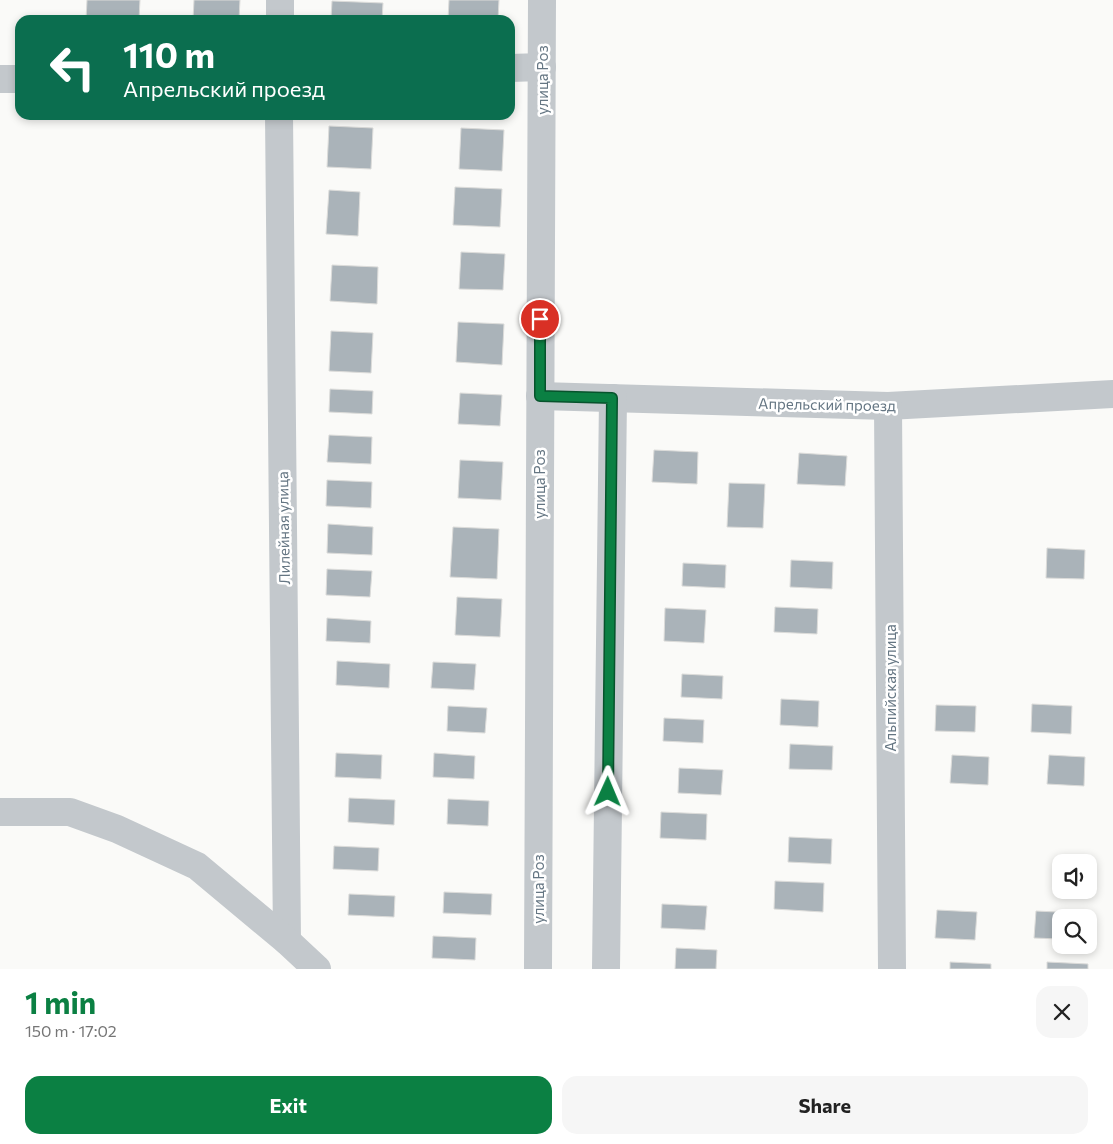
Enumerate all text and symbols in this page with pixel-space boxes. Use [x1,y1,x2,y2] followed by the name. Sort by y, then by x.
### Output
[123,32,215,75] text: 110 m
[40,35,105,100] icon: left
[533,45,551,115] street label: улица Роз
[123,75,325,102] text: Апрельский проезд
[519,298,561,340] pin
[526,305,554,333] icon: arrive
[758,394,896,414] street label: Апрельский проезд
[530,449,548,519] street label: улица Роз
[273,471,293,585] street label: Лилейная улица
[881,624,899,752] street label: Альпийская улица
[581,765,633,817] position arrow
[529,854,547,924] street label: улица Роз
[1052,854,1097,954] map controls
[1052,854,1097,899] button: sound
[1052,909,1097,954] button: search
[25,983,96,1020] text: 1 min
[1036,986,1088,1038] button: close
[25,1021,117,1040] text: 150 m · 17:02
[25,1076,552,1134] button: Exit
[562,1076,1088,1134] button: Share

